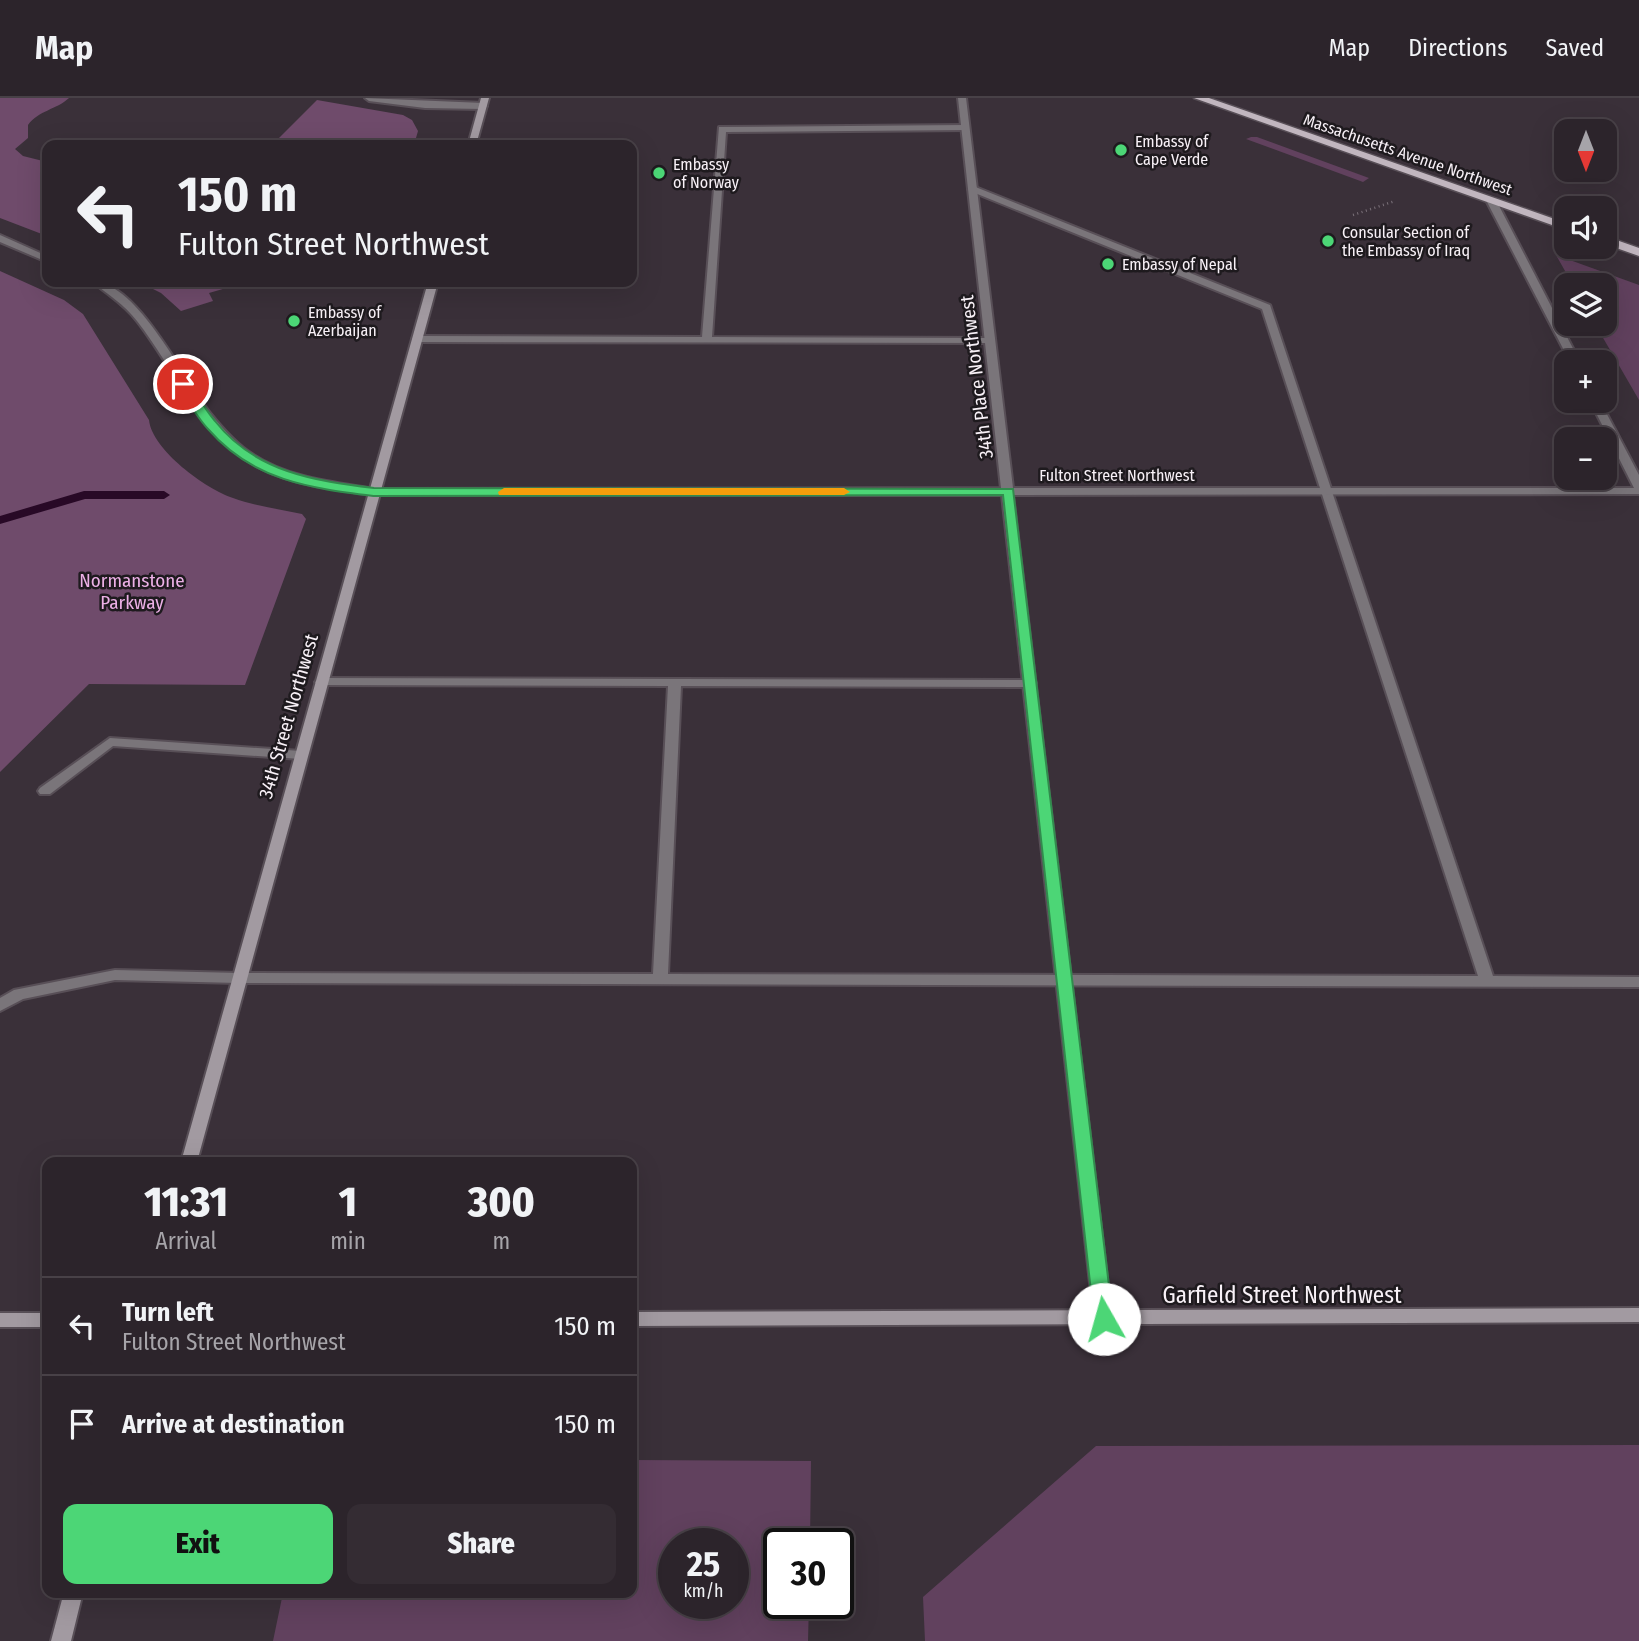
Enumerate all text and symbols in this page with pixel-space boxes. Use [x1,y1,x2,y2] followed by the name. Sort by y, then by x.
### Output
[35,28,93,68] text: Map
[1329,34,1370,62] text: Map
[1408,34,1507,62] text: Directions
[1545,34,1604,62] text: Saved
[1301,110,1515,199] street label: Massachusetts Avenue Northwest
[1554,119,1617,182] north arrow
[1554,119,1617,490] map controls
[1135,132,1209,169] place label: Embassy of Cape Verde
[1113,142,1129,158] marker: Embassy of Cape Verde
[673,155,740,192] place label: Embassy of Norway
[178,165,297,224] text: 150 m
[651,165,667,181] marker: Embassy of Norway
[63,168,154,259] icon: left
[1554,196,1617,259] button: sound
[1342,223,1470,260] place label: Consular Section of the Embassy of Iraq
[178,225,489,263] text: Fulton Street Northwest
[1320,233,1336,249] marker: Consular Section of the Embassy of Iraq
[1122,255,1237,274] place label: Embassy of Nepal
[1100,256,1116,272] marker: Embassy of Nepal
[1554,273,1617,336] button: layers
[955,293,998,460] street label: 34th Place Northwest
[308,303,382,340] place label: Embassy of Azerbaijan
[286,313,302,329] marker: Embassy of Azerbaijan
[1554,350,1617,413] button: +
[153,354,213,414] pin
[164,365,202,403] icon: arrive
[1554,427,1617,490] button: −
[1039,466,1196,485] street label: Fulton Street Northwest
[79,569,185,614] park label: Normanstone Parkway
[254,630,323,801] street label: 34th Street Northwest
[144,1177,228,1227] text: 11:31
[339,1177,357,1227] text: 1
[468,1177,535,1227] text: 300
[156,1227,217,1255] text: Arrival
[330,1227,366,1255] text: min
[493,1227,510,1255] text: m
[1162,1281,1402,1309] street label: Garfield Street Northwest
[1067,1282,1141,1356] position arrow
[122,1297,214,1328] text: Turn left
[63,1307,101,1345] icon: left
[554,1311,616,1342] text: 150 m
[122,1328,346,1356] text: Fulton Street Northwest
[63,1405,101,1443] icon: arrive
[122,1409,345,1440] text: Arrive at destination
[554,1409,616,1440] text: 150 m
[63,1504,333,1584] button: Exit
[347,1504,616,1584] button: Share
[763,1528,854,1619] speed limit sign: 30
[687,1543,720,1585] text: 25
[683,1580,724,1602] text: km/h

